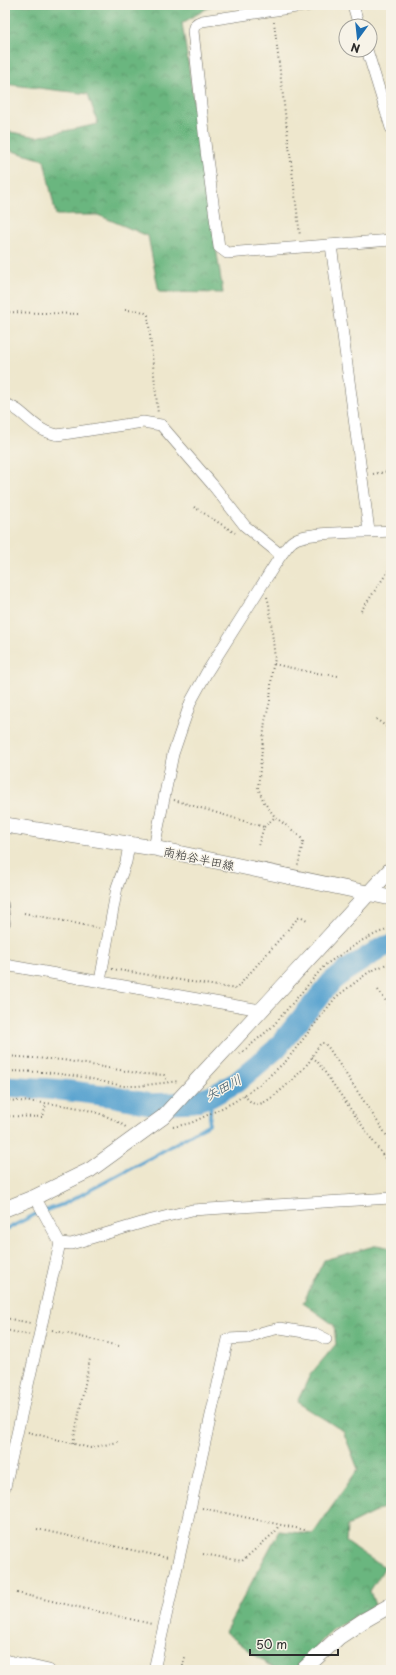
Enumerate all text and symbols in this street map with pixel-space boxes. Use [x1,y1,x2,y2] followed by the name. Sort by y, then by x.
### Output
[338,18,378,58] north arrow
[349,39,362,57] text: N
[162,842,236,874] street label: 南粕谷半田線
[201,1069,245,1105] water label: 矢田川
[250,1631,338,1657] scale bar
[256,1635,287,1653] text: 50 m

